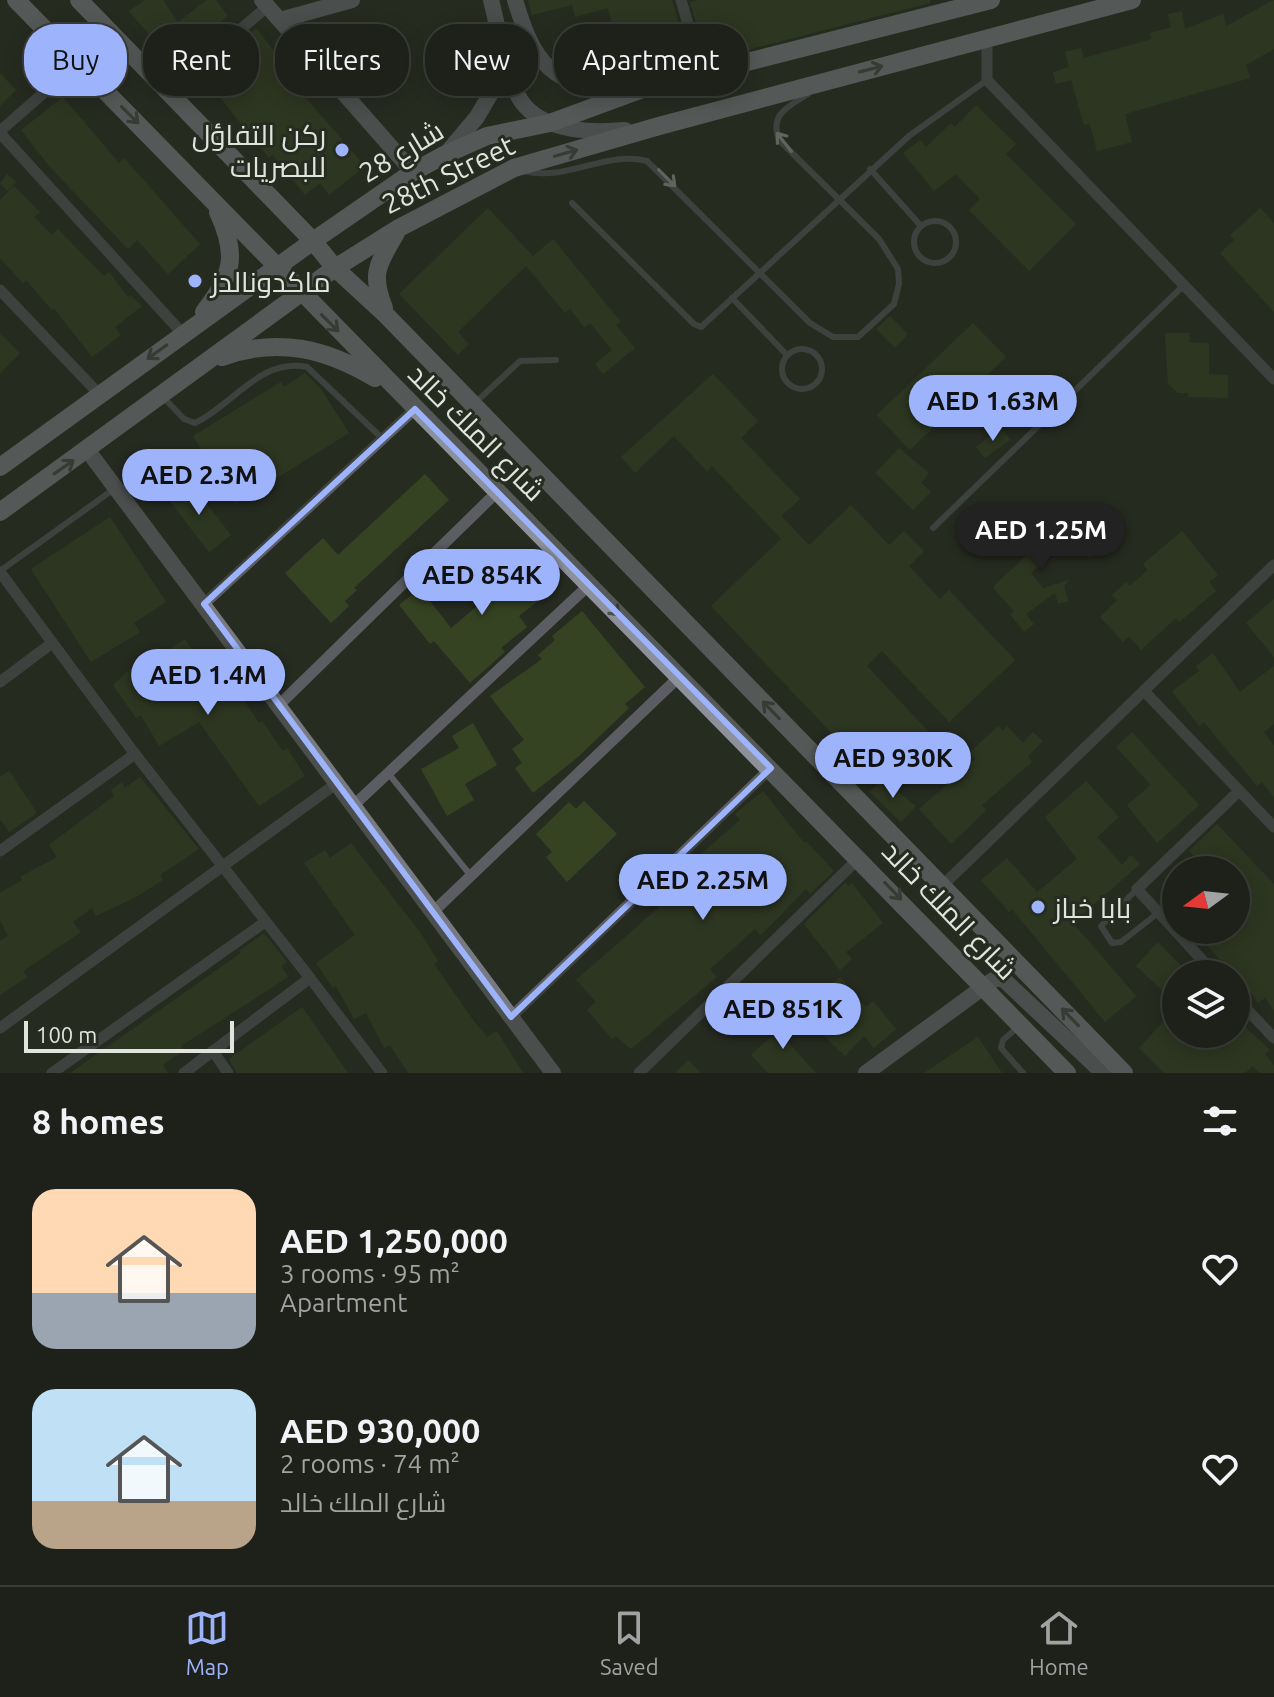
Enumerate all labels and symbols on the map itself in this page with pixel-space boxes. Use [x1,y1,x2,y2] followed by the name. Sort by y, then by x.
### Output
[857,61,883,76] one-way arrow
[120,106,140,125] one-way arrow
[353,114,451,191] street label: شارع 28
[192,119,326,183] place label: ركن التفاؤل للبصريات
[377,129,519,219] street label: 28th Street
[776,131,793,153] one-way arrow
[333,141,351,159] marker: ركن التفاؤل للبصريات
[553,145,579,160] one-way arrow
[657,168,676,187] one-way arrow
[209,266,331,298] place label: ماكدونالدز
[186,272,204,290] marker: ماكدونالدز
[320,313,339,333] one-way arrow
[147,343,168,360] one-way arrow
[400,358,551,509] street label: شارع الملك خالد
[901,375,1085,443] pin: AED 1.63M
[116,449,282,517] pin: AED 2.3M
[53,459,75,475] one-way arrow
[949,504,1133,572] pin: AED 1.25M
[399,549,565,617] pin: AED 854K
[601,597,620,616] one-way arrow
[125,649,291,717] pin: AED 1.4M
[762,701,781,720] one-way arrow
[810,732,976,800] pin: AED 930K
[874,835,1023,988] street label: شارع الملك خالد
[611,854,795,922] pin: AED 2.25M
[1162,856,1250,944] north arrow
[883,881,902,901] one-way arrow
[1052,892,1131,924] place label: بابا خباز
[1029,898,1047,916] marker: بابا خباز
[700,983,866,1051] pin: AED 851K
[1060,1007,1079,1027] one-way arrow
[24,1017,234,1053] scale bar

